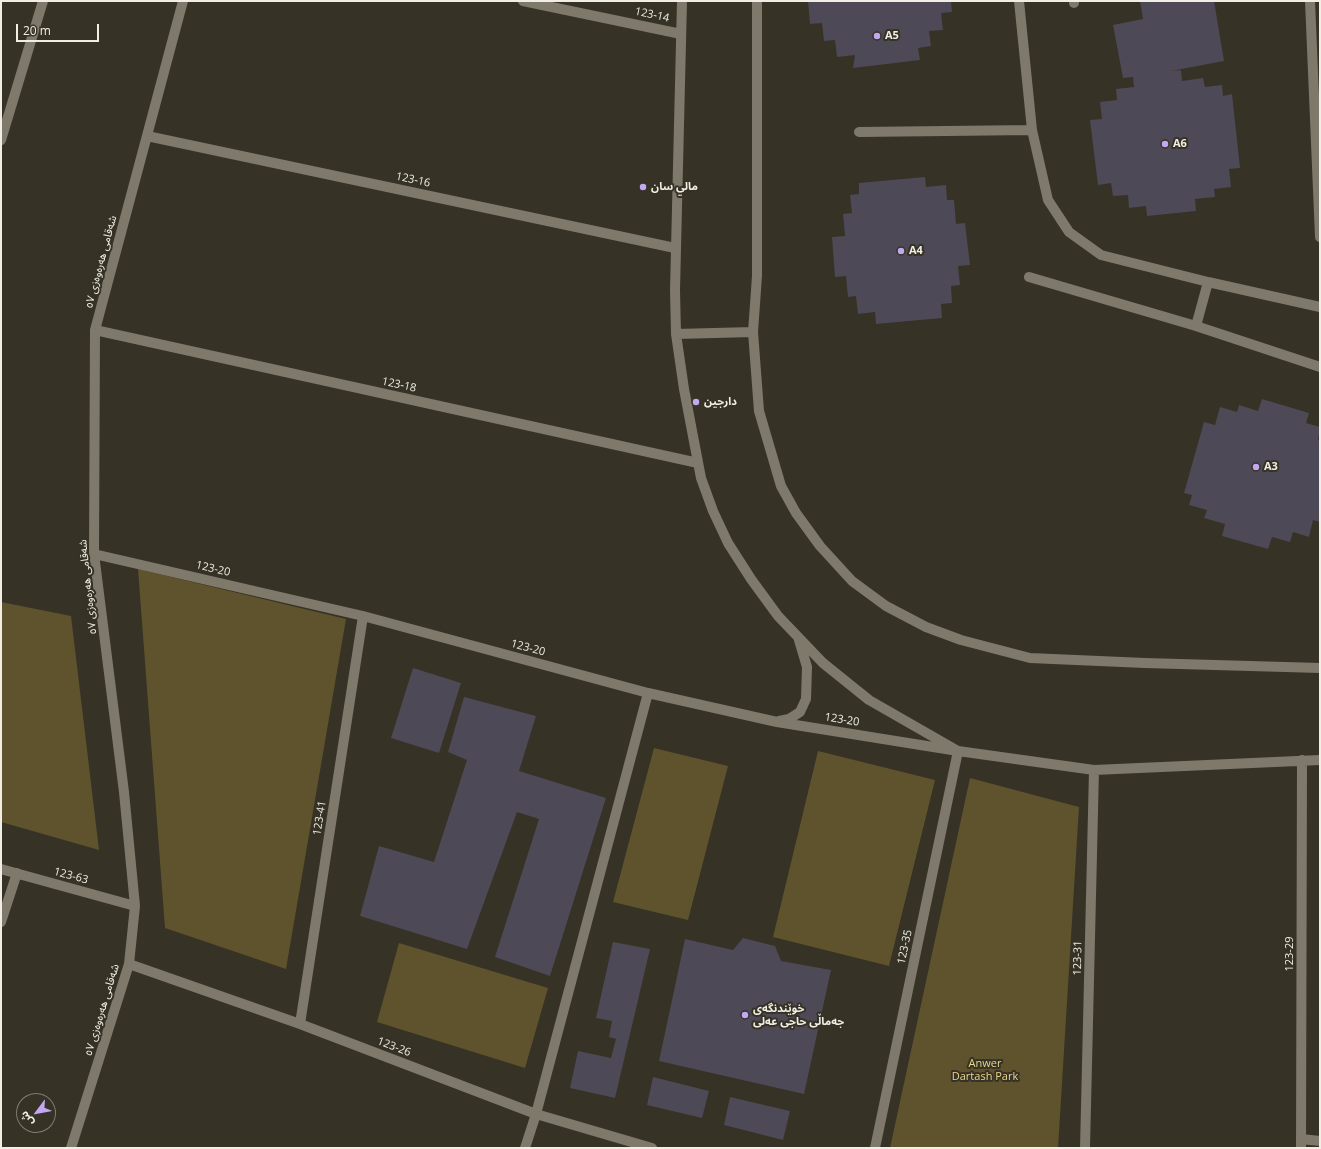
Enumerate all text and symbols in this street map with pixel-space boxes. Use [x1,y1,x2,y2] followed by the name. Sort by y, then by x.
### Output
[634,5,670,25] street label: 123-14
[18,16,101,42] scale bar
[23,22,51,39] text: 20 m
[885,29,899,43] place label: A5
[872,31,882,41] marker: A5
[1173,137,1187,151] place label: A6
[1160,139,1170,149] marker: A6
[395,170,431,190] street label: 123-16
[651,180,698,194] place label: مالي سان
[638,182,648,192] marker: مالي سان
[82,214,120,310] street label: شەقامی هەرەوەزی ٥٧
[909,244,923,258] place label: A4
[896,246,906,256] marker: A4
[381,375,417,395] street label: 123-18
[704,395,737,409] place label: دارجين
[691,397,701,407] marker: دارجين
[1264,460,1278,474] place label: A3
[1251,462,1261,472] marker: A3
[76,539,100,635] street label: شەقامی هەرەوەزی ٥٧
[194,559,232,579] street label: 123-20
[509,637,547,659] street label: 123-20
[824,711,860,729] street label: 123-20
[311,800,329,836] street label: 123-41
[52,865,90,887] street label: 123-63
[895,929,915,965] street label: 123-35
[1283,937,1297,971] street label: 123-29
[1071,940,1085,976] street label: 123-31
[82,962,122,1058] street label: شەقامی هەرەوەزی ٥٧
[753,1002,844,1028] place label: خوێندنگەی جەماڵی حاجی عەلی
[740,1010,750,1020] marker: خوێندنگەی جەماڵی حاجی عەلی
[375,1035,413,1059] street label: 123-26
[952,1057,1018,1083] park label: Anwer Dartash Park
[16,1093,56,1133] north arrow
[16,1109,37,1129] text: ش

